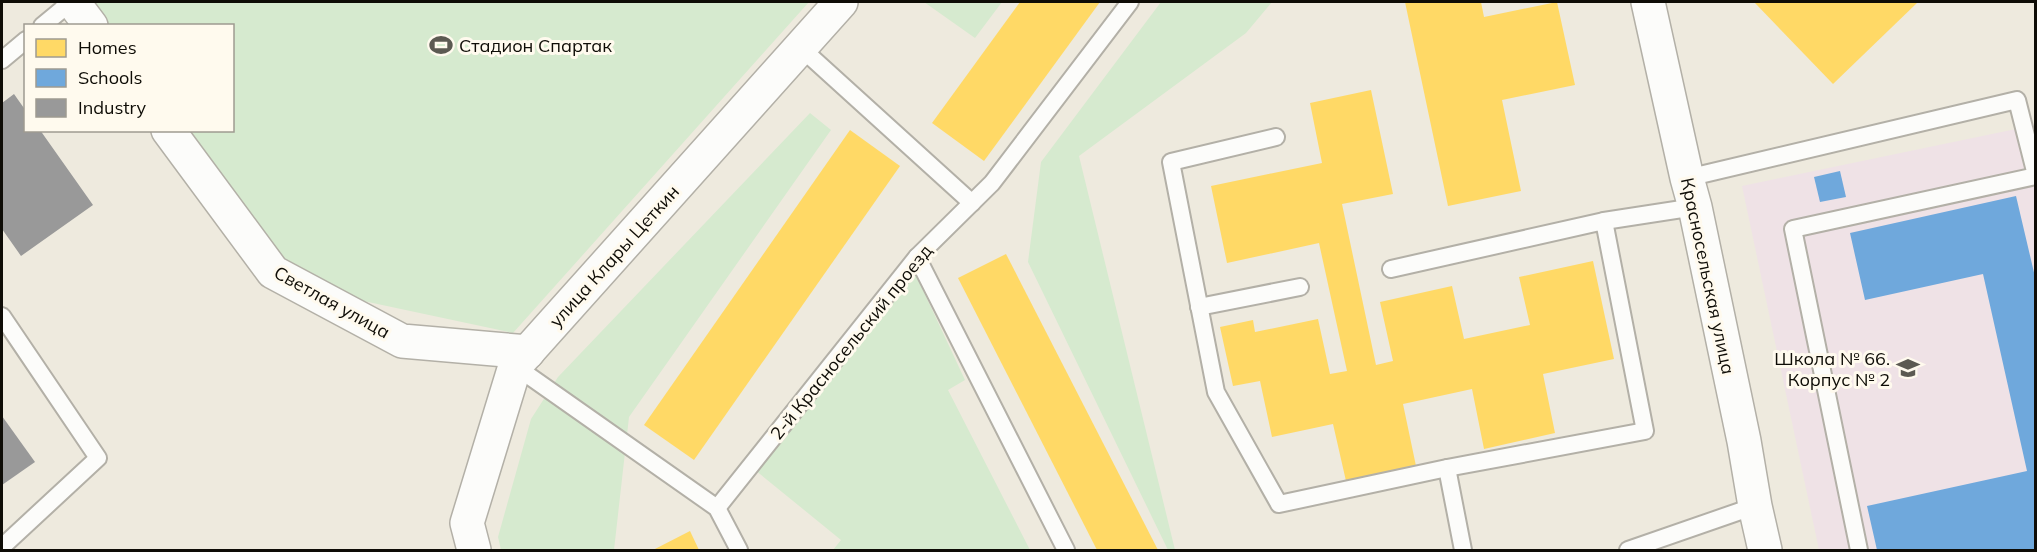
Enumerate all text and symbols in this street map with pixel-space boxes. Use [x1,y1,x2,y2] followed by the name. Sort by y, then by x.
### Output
[24,24,234,132] legend
[428,32,454,58] sports icon: Стадион Спартак
[459,34,612,57] place label: Стадион Спартак
[78,36,137,59] text: Homes
[78,66,143,89] text: Schools
[78,96,147,119] text: Industry
[1676,176,1740,376] street label: Красносельская улица
[544,180,684,332] street label: улица Клары Цеткин
[765,240,937,444] street label: 2-й Красносельский проезд
[270,261,394,343] street label: Светлая улица
[1774,347,1890,391] place label: Школа № 66. Корпус № 2
[1895,355,1921,381] school or university icon: Школа № 66. Корпус № 2

